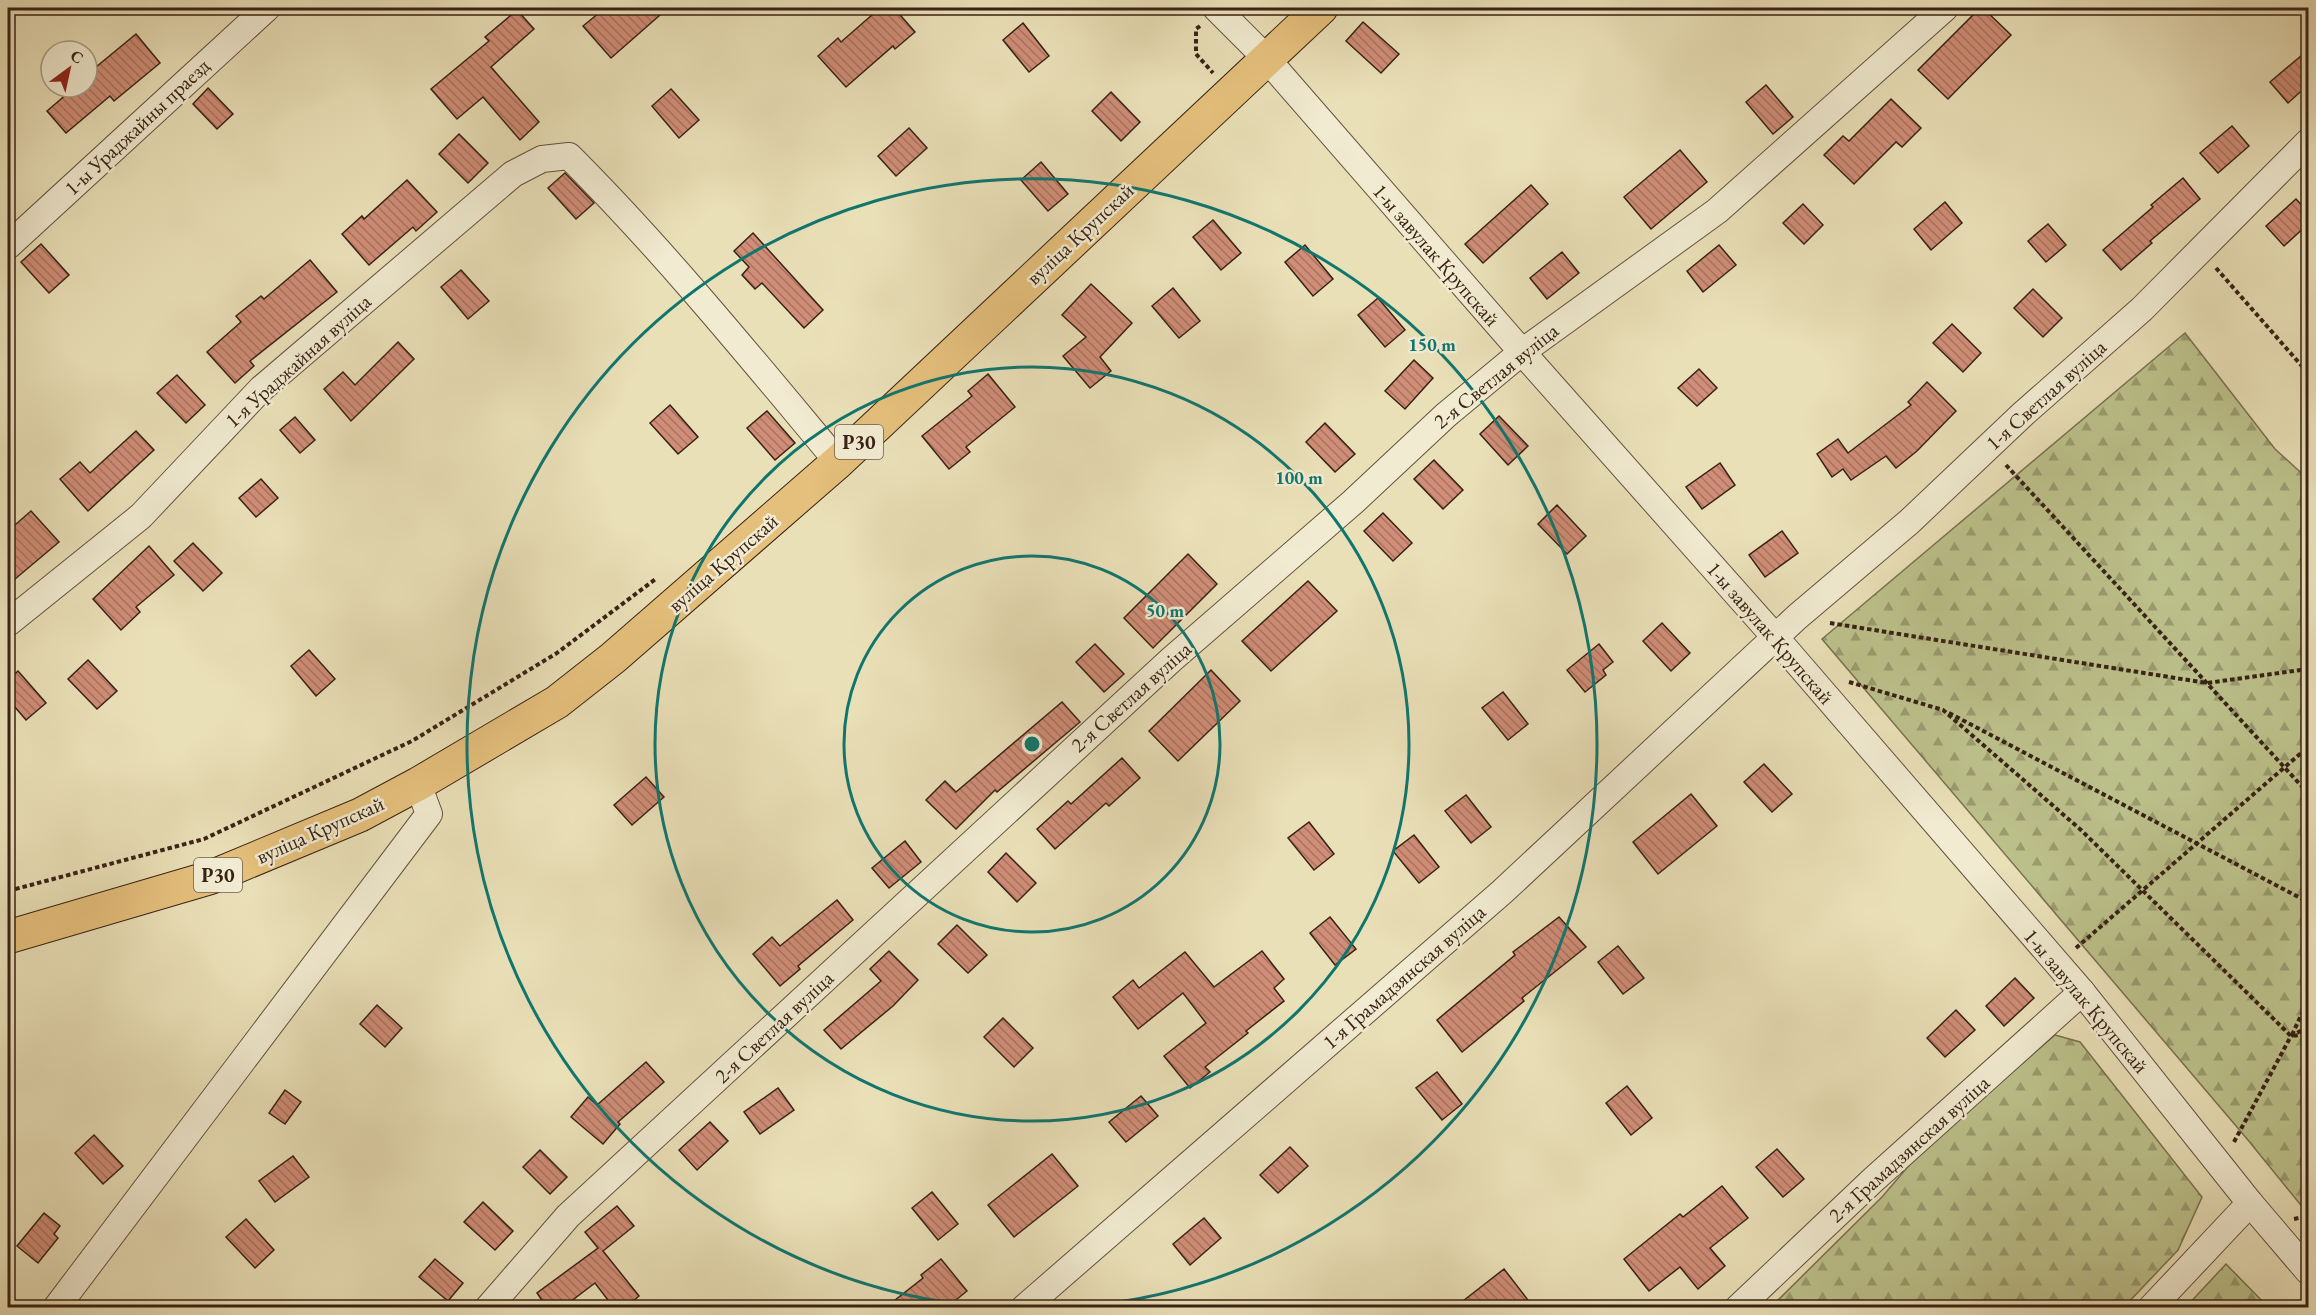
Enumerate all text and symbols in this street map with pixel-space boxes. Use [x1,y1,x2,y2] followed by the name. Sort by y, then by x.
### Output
[39,39,99,99] north arrow
[66,45,87,69] text: С
[58,52,215,201] street label: 1-ы Ураджайны праезд
[1020,177,1139,290] street label: вуліца Крупскай
[1367,178,1506,332] street label: 1-ы завулак Крупскай
[219,287,377,433] street label: 1-я Ураджайная вуліца
[1428,317,1564,434] street label: 2-я Светлая вуліца
[1408,333,1456,356] text: 150 m
[1980,333,2112,456] street label: 1-я Светлая вуліца
[835,425,883,459] road number: Р30
[1275,466,1323,489] text: 100 m
[662,507,783,618] street label: вуліца Крупскай
[1701,556,1840,710] street label: 1-ы завулак Крупскай
[1146,599,1184,622] text: 50 m
[1065,635,1197,758] street label: 2-я Светлая вуліца
[1022,734,1042,754] centre of rings
[252,789,388,870] street label: вуліца Крупскай
[194,858,242,892] road number: Р30
[1316,898,1491,1055] street label: 1-я Грамадзянская вуліца
[2018,923,2155,1079] street label: 1-ы завулак Крупскай
[708,964,839,1089] street label: 2-я Светлая вуліца
[1822,1069,1995,1228] street label: 2-я Грамадзянская вуліца

